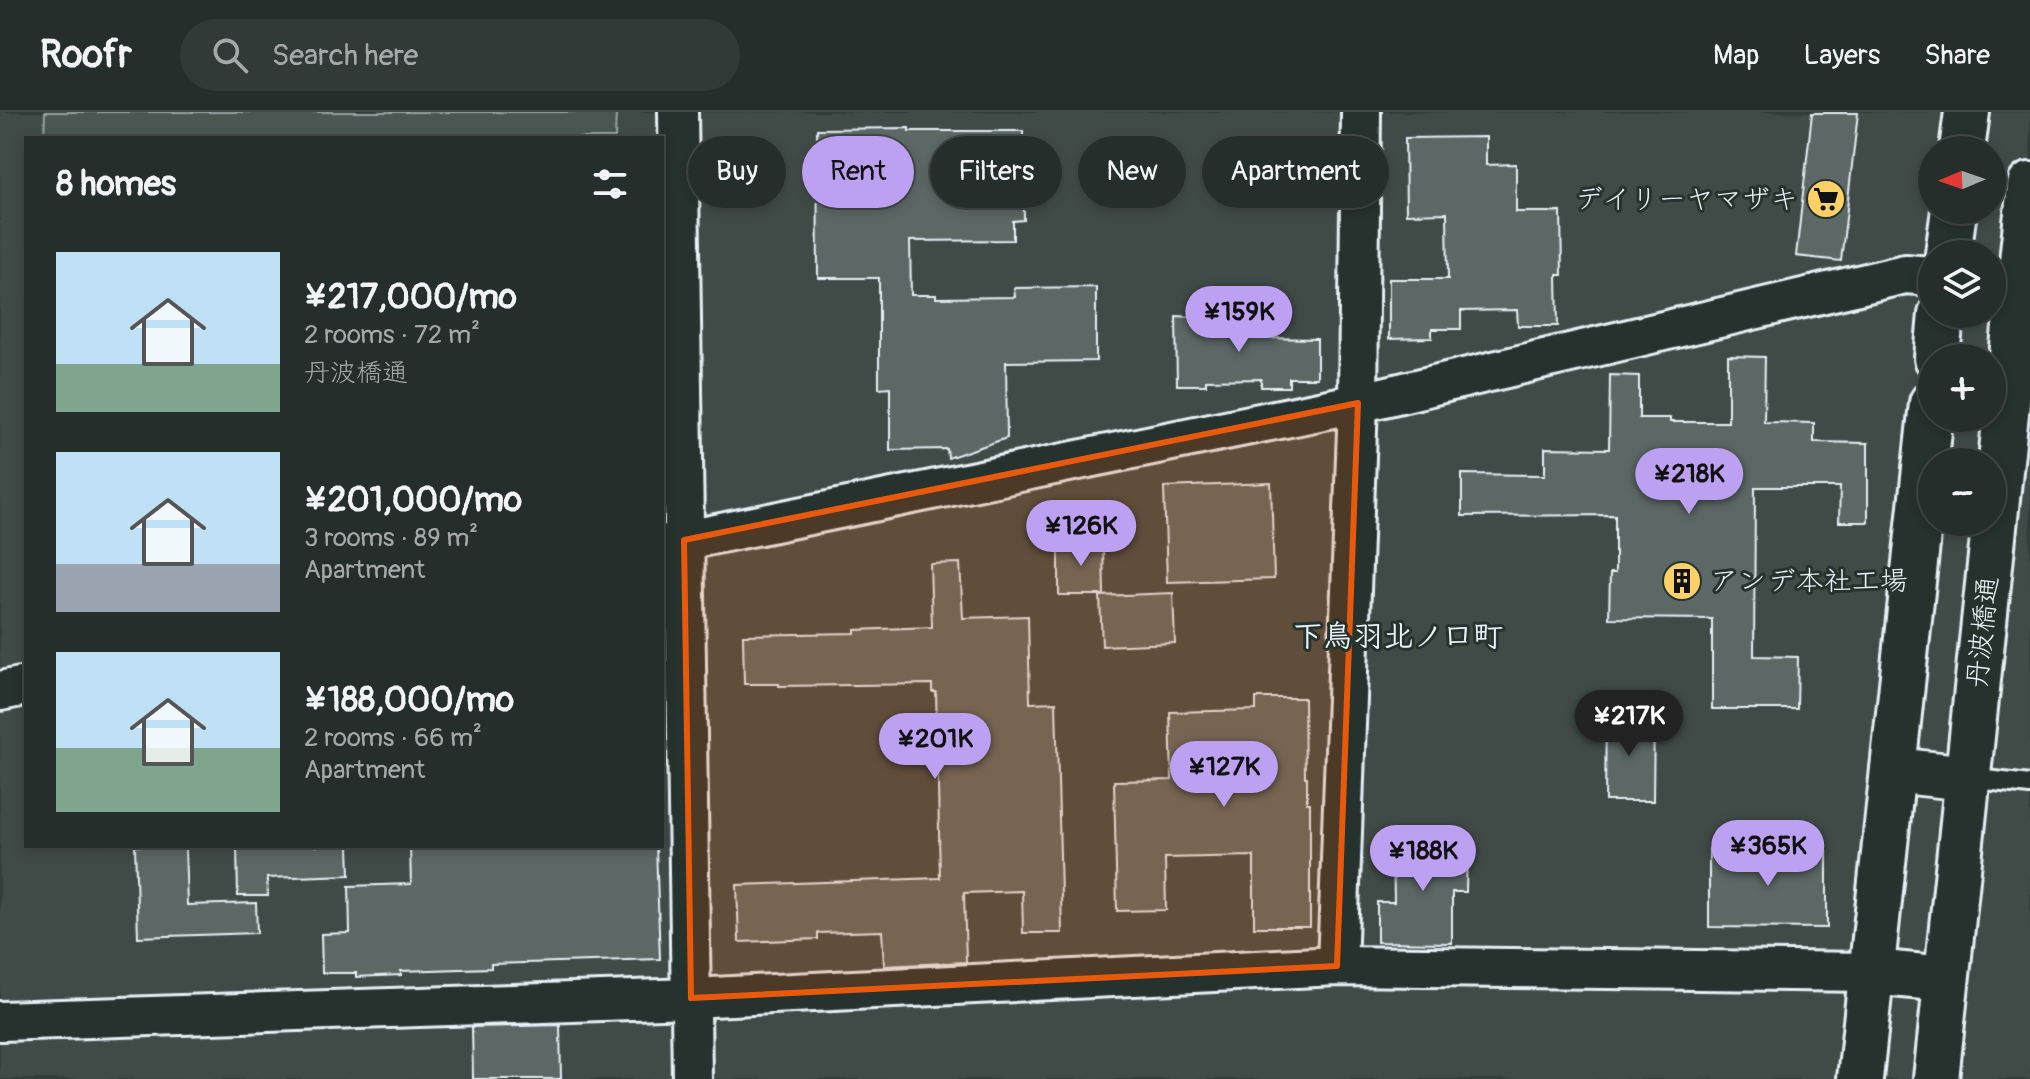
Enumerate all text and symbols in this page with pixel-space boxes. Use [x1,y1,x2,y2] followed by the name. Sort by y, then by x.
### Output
[180,19,740,91] search box
[40,31,132,79] text: Roofr
[208,33,252,77] icon: search
[272,37,418,74] text: Search here
[1713,38,1759,73] text: Map
[1803,38,1880,73] text: Layers
[1924,38,1990,73] text: Share
[688,136,786,208] chip: Buy
[802,136,914,208] chip: Rent
[930,136,1062,208] chip: Filters
[1078,136,1186,208] chip: New
[1202,136,1389,208] chip: Apartment
[1918,136,2006,224] north arrow
[1918,136,2006,536] map controls
[588,162,632,206] icon: filters
[56,163,176,206] text: 8 homes
[1805,178,1847,220] supermarket icon: デイリーヤマザキ
[1575,182,1798,217] place label: デイリーヤマザキ
[1918,240,2006,328] button: layers
[304,276,517,319] text: ¥217,000/mo
[120,284,216,380] icon: home
[1183,286,1295,354] pin: ¥159K
[1203,296,1275,328] text: ¥159K
[304,319,480,351] text: 2 rooms · 72 m²
[1918,344,2006,432] button: +
[304,357,408,389] text: 丹波橋通
[1633,448,1745,516] pin: ¥218K
[1918,448,2006,536] button: −
[1653,458,1725,490] text: ¥218K
[304,479,522,522] text: ¥201,000/mo
[120,484,216,580] icon: home
[1025,500,1137,568] pin: ¥126K
[1044,510,1118,542] text: ¥126K
[304,522,478,554] text: 3 rooms · 89 m²
[304,554,425,586] text: Apartment
[1661,560,1703,602] building icon: アンデ本社工場
[1710,564,1908,599] place label: アンデ本社工場
[1960,574,2006,690] street label: 丹波橋通
[1293,618,1503,655] district label: 下鳥羽北ノ口町
[304,679,514,722] text: ¥188,000/mo
[120,684,216,780] icon: home
[1573,690,1685,758] pin: ¥217K
[1593,700,1665,732] text: ¥217K
[879,713,991,781] pin: ¥201K
[304,722,482,754] text: 2 rooms · 66 m²
[897,723,973,755] text: ¥201K
[1168,741,1280,809] pin: ¥127K
[1188,751,1260,783] text: ¥127K
[304,754,425,786] text: Apartment
[1712,820,1824,888] pin: ¥365K
[1367,825,1479,893] pin: ¥188K
[1729,830,1807,862] text: ¥365K
[1388,835,1458,867] text: ¥188K

